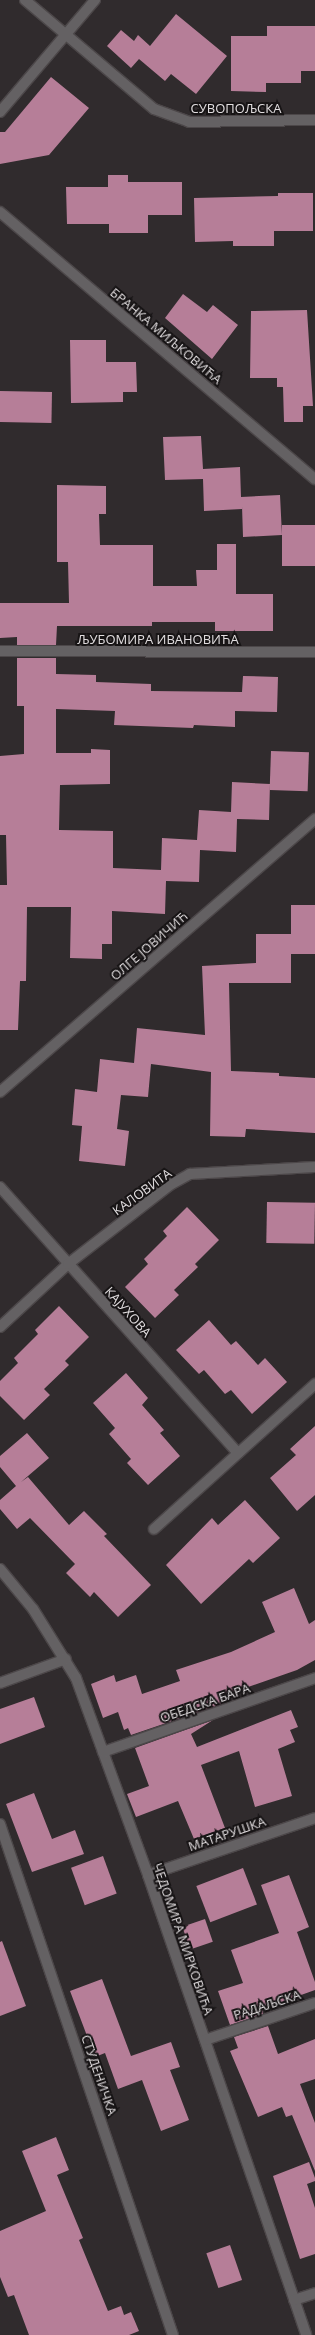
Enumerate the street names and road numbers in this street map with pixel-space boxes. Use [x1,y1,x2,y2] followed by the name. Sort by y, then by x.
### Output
[191,100,281,116] street label: СУВОПОЉСКА
[107,285,225,387] street label: БРАНКА МИЉКОВИЋА
[77,631,239,647] street label: ЉУБОМИРА ИВАНОВИЋА
[107,908,191,984] street label: ОЛГЕ ЈОВИЧИЋ
[109,1165,175,1219] street label: КАЛОВИТА
[101,1284,155,1340] street label: КАЈУХОВА
[158,1680,252,1726] street label: ОБЕДСКА БАРА
[186,1813,268,1855] street label: МАТАРУШКА
[150,1861,216,2017] street label: ЧЕДОМИРА МИРКОВИЋА
[231,1987,303,2023] street label: РАДАЉСКА
[78,2033,120,2117] street label: СТУДЕНИЧКА

